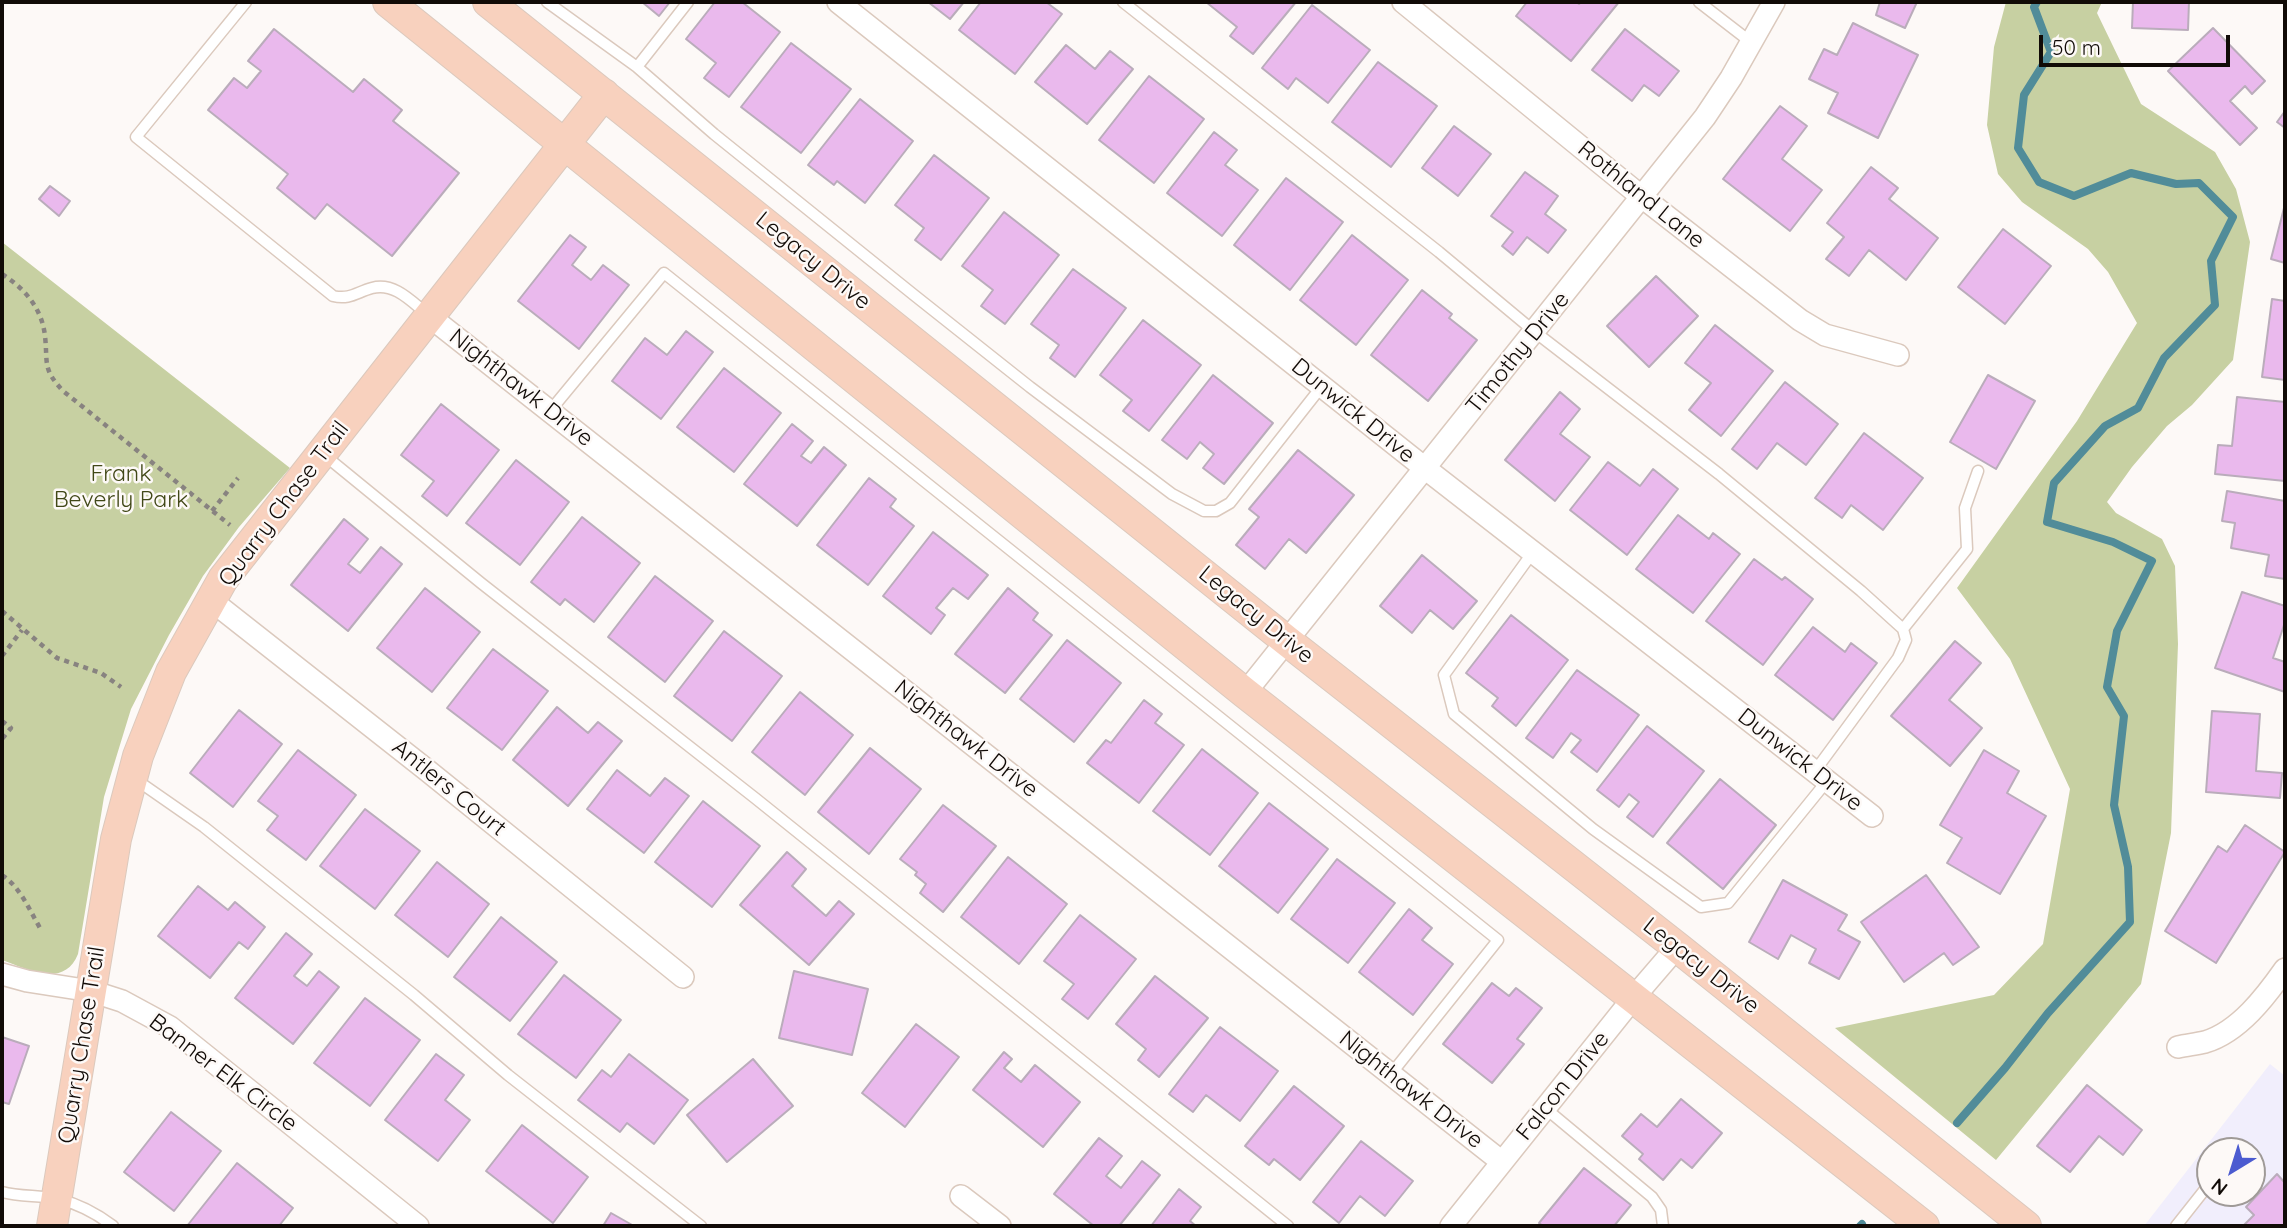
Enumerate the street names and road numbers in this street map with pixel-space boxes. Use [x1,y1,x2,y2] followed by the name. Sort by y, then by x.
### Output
[1572,135,1710,255] street label: Rothland Lane
[750,206,876,316] street label: Legacy Drive
[1460,286,1576,420] street label: Timothy Drive
[444,323,598,453] street label: Nighthawk Drive
[1286,353,1420,469] street label: Dunwick Drive
[213,416,355,592] street label: Quarry Chase Trail
[1193,560,1319,670] street label: Legacy Drive
[889,674,1043,804] street label: Nighthawk Drive
[1732,703,1868,817] street label: Dunwick Drive
[386,734,512,842] street label: Antlers Court
[1637,912,1765,1020] street label: Legacy Drive
[53,944,111,1146] street label: Quarry Chase Trail
[143,1008,303,1138] street label: Banner Elk Circle
[1334,1025,1488,1155] street label: Nighthawk Drive
[1511,1026,1615,1146] street label: Falcon Drive

